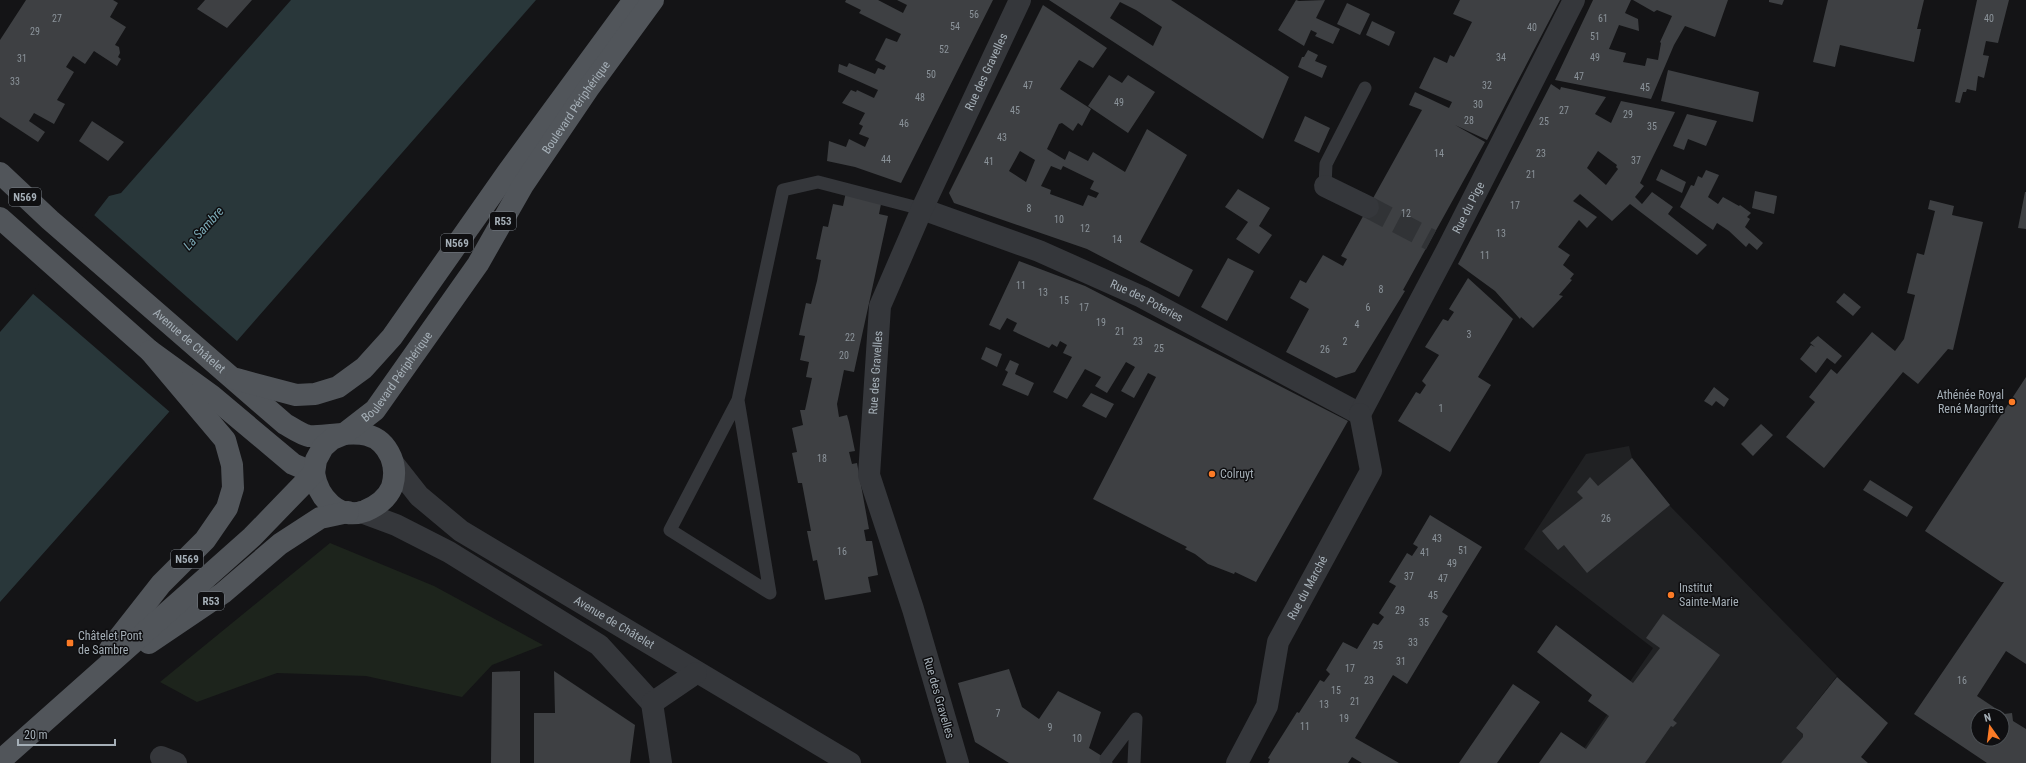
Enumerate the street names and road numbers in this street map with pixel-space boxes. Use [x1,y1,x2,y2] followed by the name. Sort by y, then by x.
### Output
[962,31,1010,113] street label: Rue des Gravelles
[539,58,613,157] street label: Boulevard Périphérique
[1450,179,1488,236] street label: Rue du Pige
[9,188,41,206] road number: N569
[490,212,516,230] road number: R53
[441,234,473,252] road number: N569
[1108,277,1186,325] street label: Rue des Poteries
[150,306,229,376] street label: Avenue de Châtelet
[359,329,435,425] street label: Boulevard Périphérique
[866,330,885,415] street label: Rue des Gravelles
[171,550,203,568] road number: N569
[1284,553,1331,622] street label: Rue du Marché
[198,592,224,610] road number: R53
[571,593,657,652] street label: Avenue de Châtelet
[921,656,957,740] street label: Rue des Gravelles

